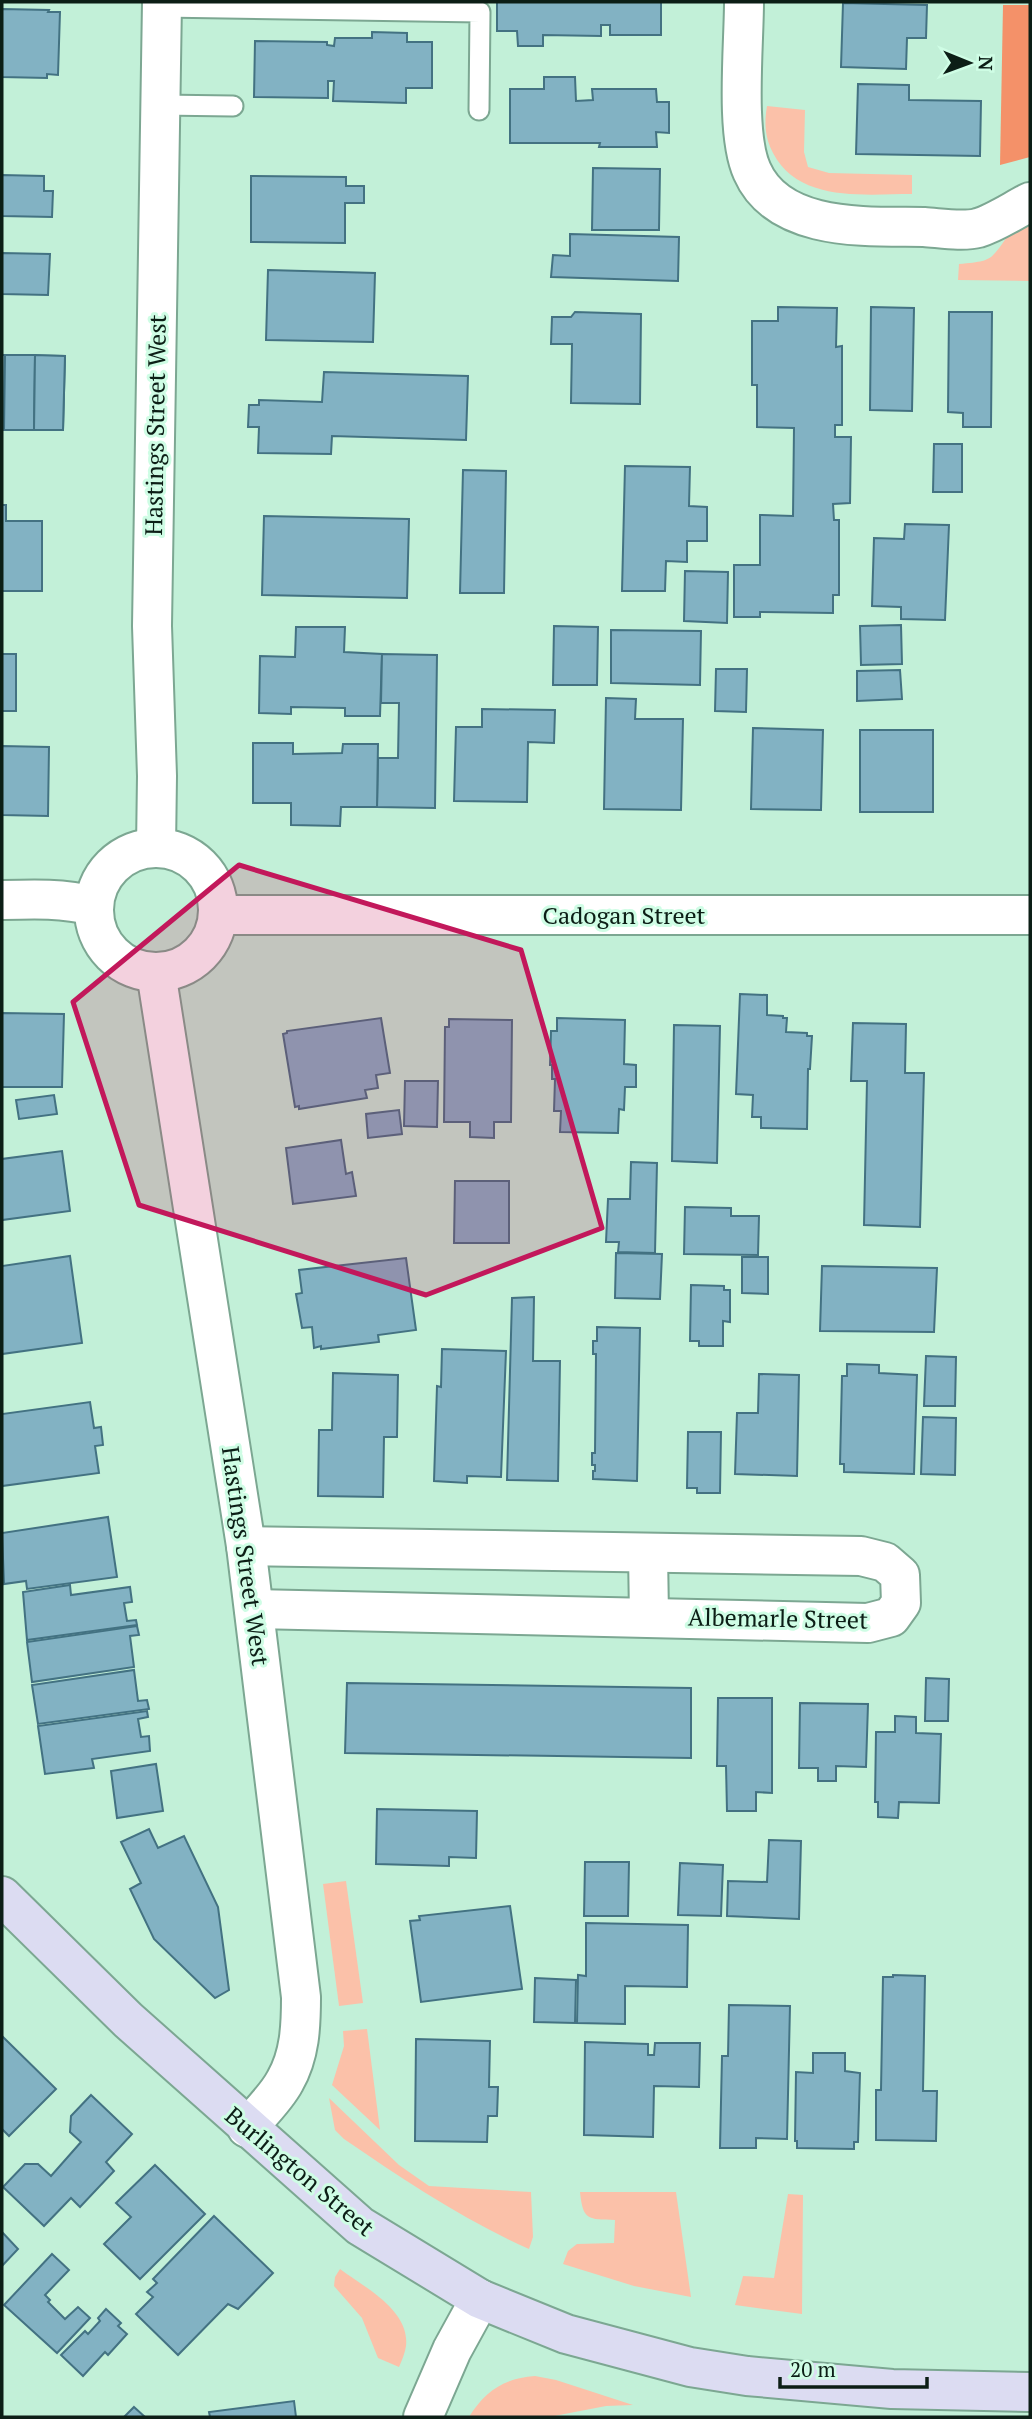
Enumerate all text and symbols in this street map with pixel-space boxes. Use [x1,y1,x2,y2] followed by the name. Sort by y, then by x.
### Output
[934,28,1004,98] north arrow
[974,56,999,71] text: N
[137,314,173,536] street label: Hastings Street West
[542,899,706,931] street label: Cadogan Street
[215,1444,277,1668] street label: Hastings Street West
[688,1600,868,1636] street label: Albemarle Street
[219,2099,381,2243] street label: Burlington Street
[780,2346,927,2390] scale bar
[790,2355,836,2383] text: 20 m

